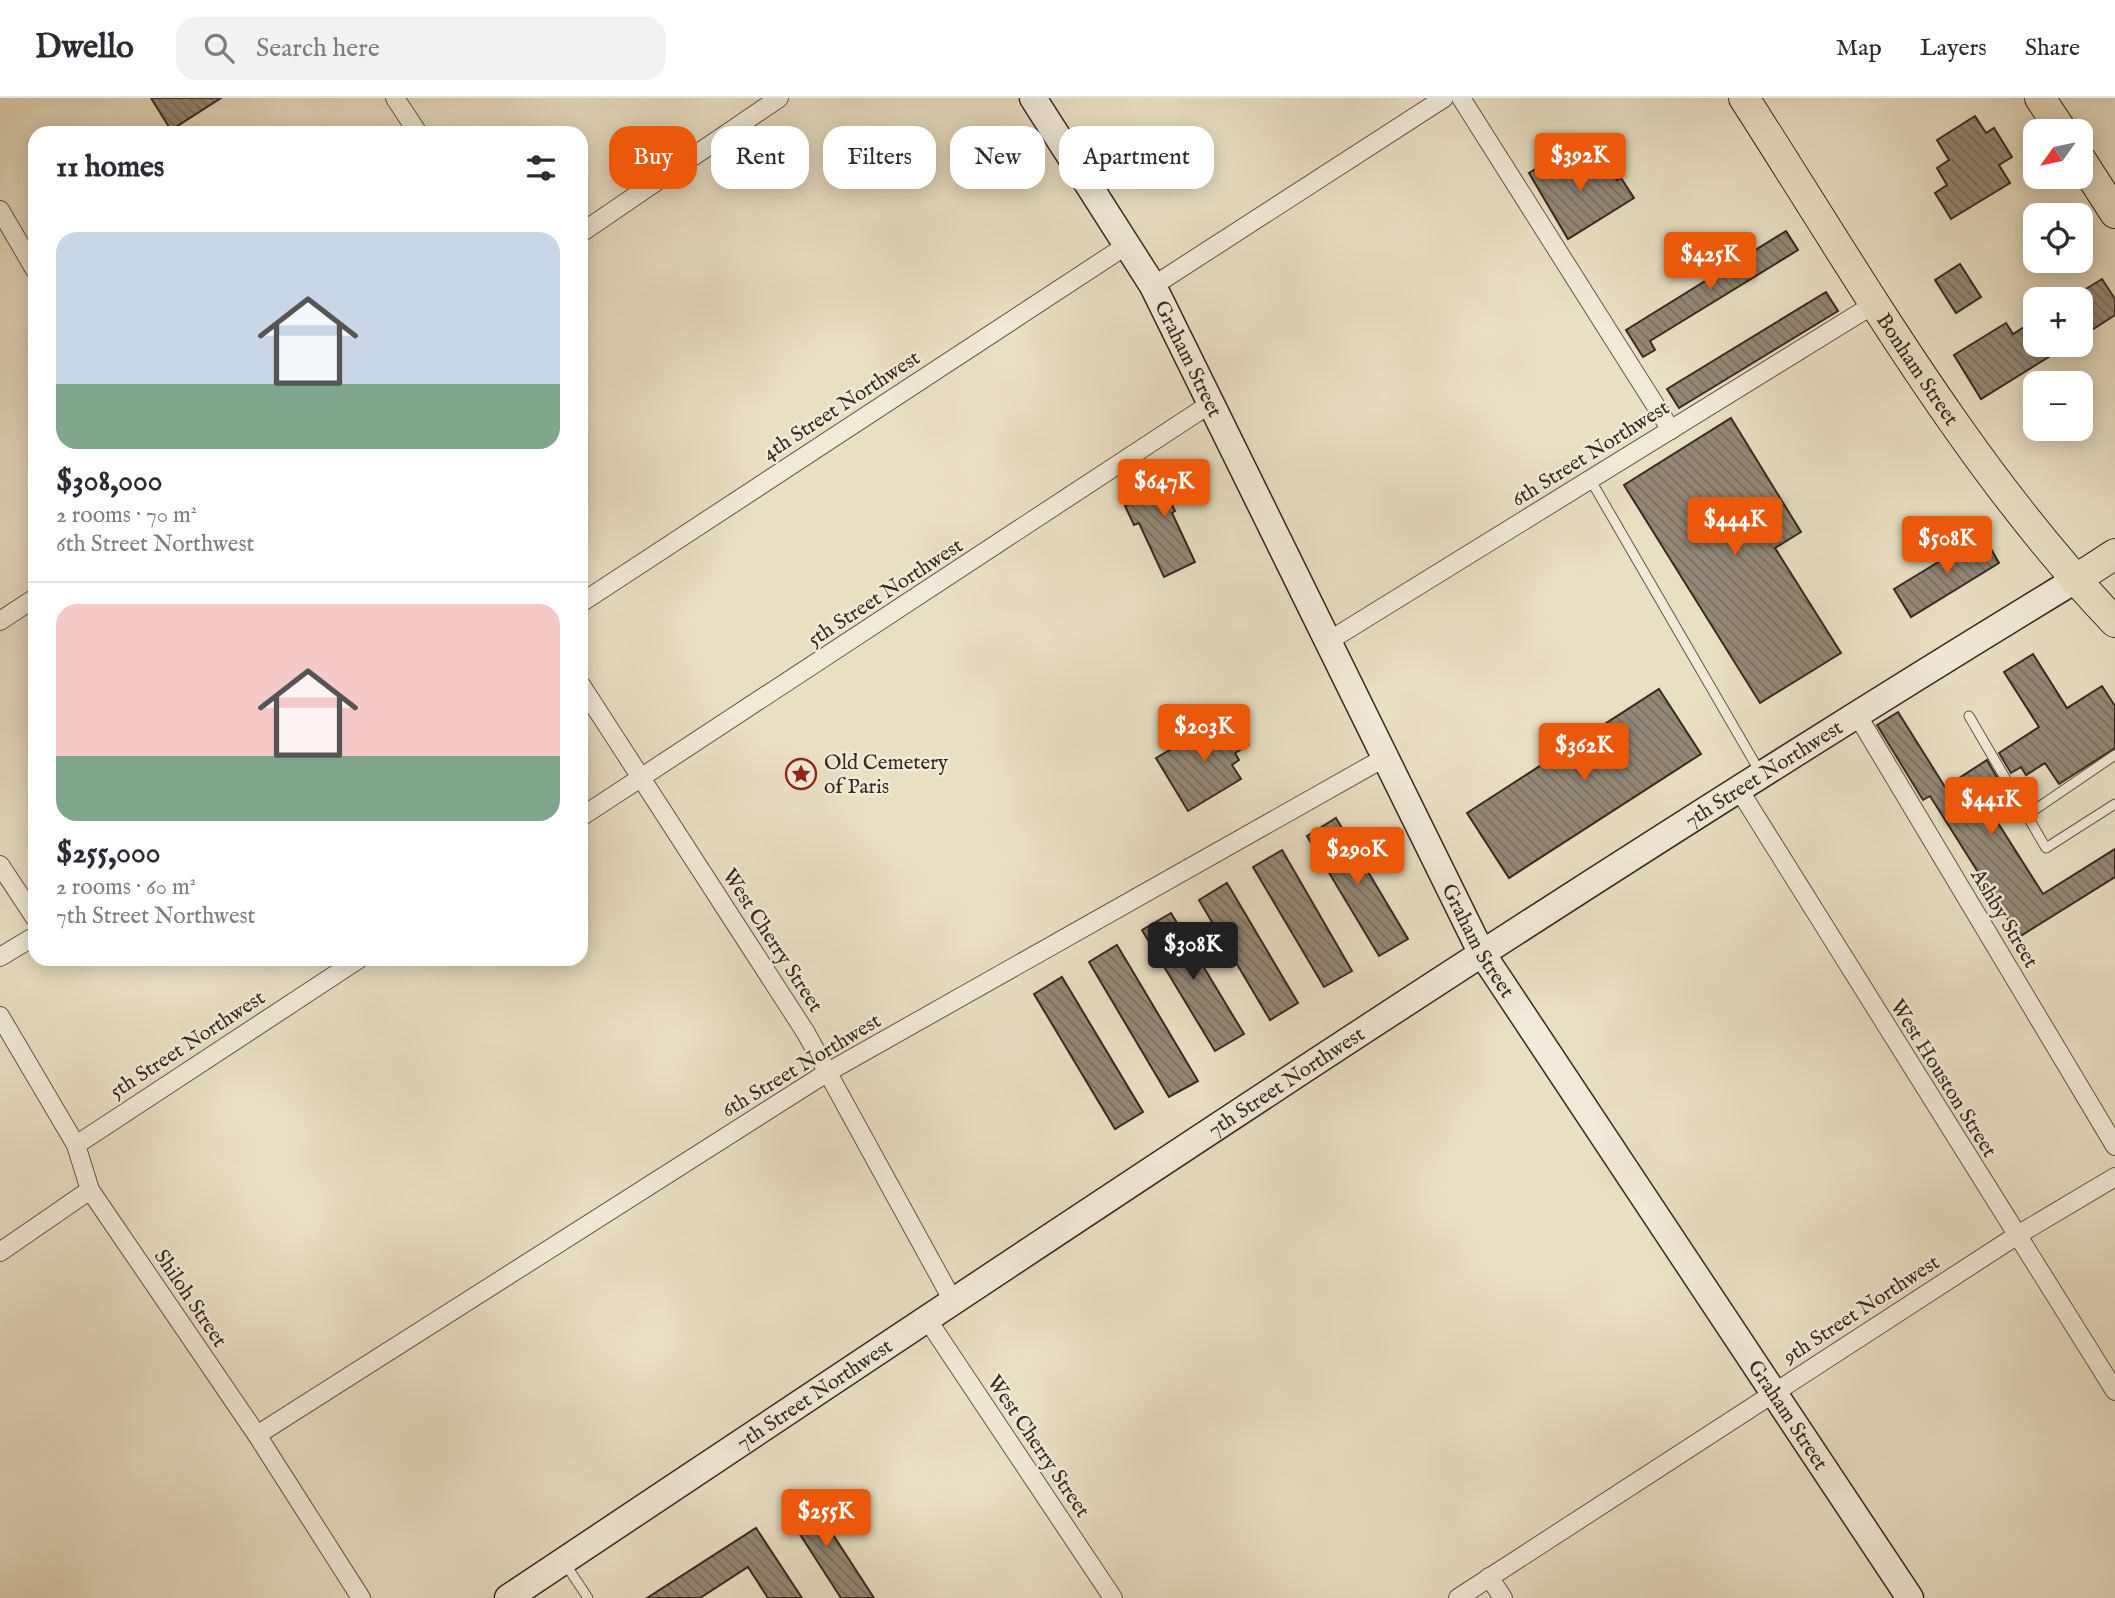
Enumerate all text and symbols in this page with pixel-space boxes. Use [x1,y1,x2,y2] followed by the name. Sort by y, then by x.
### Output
[176,17,666,80] search box
[35,27,134,69] text: Dwello
[200,29,238,67] icon: search
[256,32,380,65] text: Search here
[1836,33,1882,64] text: Map
[1920,33,1987,64] text: Layers
[2025,33,2080,64] text: Share
[2023,119,2093,189] north arrow
[2023,119,2093,441] map controls
[609,126,697,189] chip: Buy
[711,126,809,189] chip: Rent
[823,126,936,189] chip: Filters
[950,126,1045,189] chip: New
[1059,126,1214,189] chip: Apartment
[1531,134,1629,193] pin: $392K
[1551,141,1609,170] text: $392K
[56,149,164,187] text: 11 homes
[522,149,560,187] icon: filters
[2023,203,2093,273] button: locate
[1661,232,1759,292] pin: $425K
[1680,240,1740,269] text: $425K
[245,278,371,404] icon: home
[2023,287,2093,357] button: +
[1147,296,1228,422] street label: Graham Street
[1869,309,1964,431] street label: Bonham Street
[758,345,926,467] street label: 4th Street Northwest
[2023,371,2093,441] button: −
[1507,395,1675,514] street label: 6th Street Northwest
[1115,460,1213,519] pin: $647K
[56,463,163,501] text: $308,000
[1134,467,1194,496] text: $647K
[1686,498,1784,557] pin: $444K
[56,501,197,530] text: 2 rooms · 70 m²
[1703,505,1767,534] text: $444K
[1898,517,1996,576] pin: $508K
[1918,524,1976,553] text: $508K
[56,530,254,559] text: 6th Street Northwest
[803,533,969,654] street label: 5th Street Northwest
[245,650,371,776] icon: home
[1155,704,1253,764] pin: $203K
[1174,712,1234,741] text: $203K
[1680,715,1848,835] street label: 7th Street Northwest
[1535,724,1633,783] pin: $362K
[1555,731,1613,760] text: $362K
[824,750,949,801] place label: Old Cemetery of Paris
[784,757,818,791] place icon: Old Cemetery of Paris
[1942,778,2040,837] pin: $441K
[1961,785,2021,814] text: $441K
[1308,828,1406,887] pin: $290K
[56,835,161,873] text: $255,000
[1326,835,1388,864] text: $290K
[1963,863,2044,973] street label: Ashby Street
[715,864,828,1018] street label: West Cherry Street
[56,873,196,902] text: 2 rooms · 60 m²
[1434,880,1520,1004] street label: Graham Street
[56,902,255,931] text: 7th Street Northwest
[1144,922,1242,982] pin: $308K
[1164,930,1222,959] text: $308K
[105,985,271,1106] street label: 5th Street Northwest
[1883,995,2002,1163] street label: West Houston Street
[717,1008,886,1125] street label: 6th Street Northwest
[1203,1021,1370,1144] street label: 7th Street Northwest
[147,1245,232,1353] street label: Shiloh Street
[1778,1250,1945,1372] street label: 9th Street Northwest
[732,1333,898,1457] street label: 7th Street Northwest
[1741,1355,1833,1476] street label: Graham Street
[980,1370,1095,1523] street label: West Cherry Street
[777,1490,875,1549] pin: $255K
[798,1497,854,1526] text: $255K

